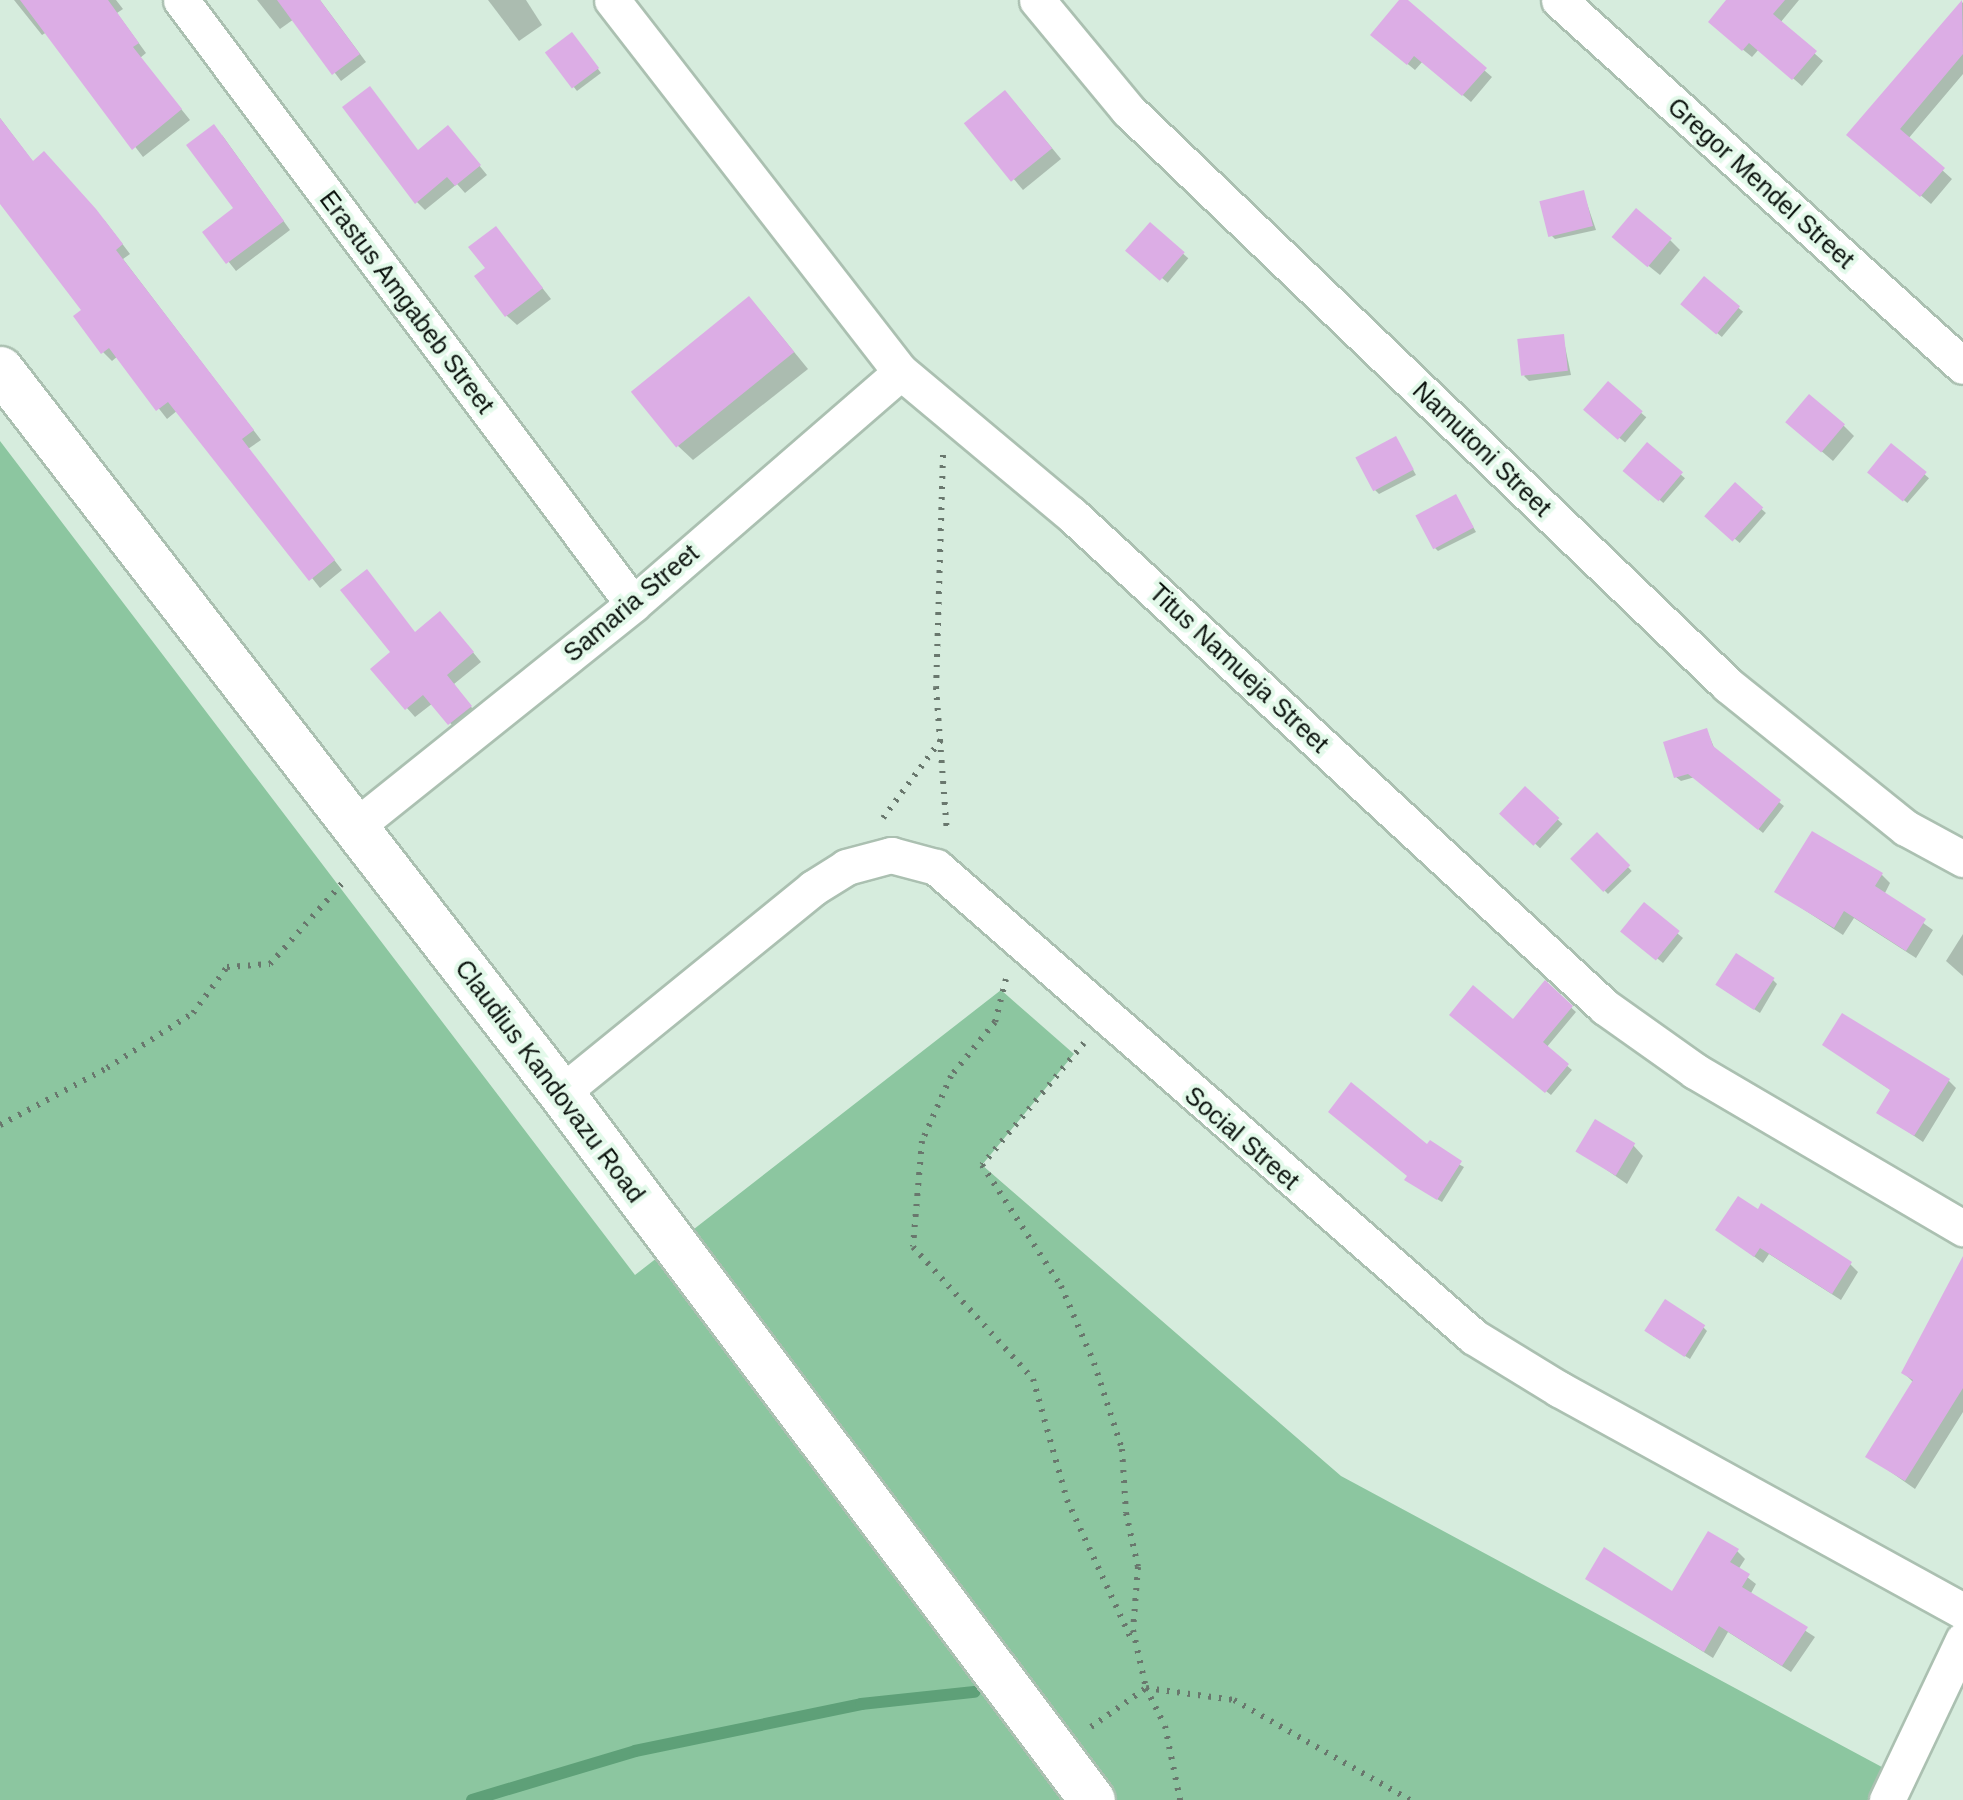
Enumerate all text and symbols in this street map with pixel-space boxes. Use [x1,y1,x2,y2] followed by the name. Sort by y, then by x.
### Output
[1662,91,1860,275] street label: Gregor Mendel Street
[313,184,501,420] street label: Erastus Amgabeb Street
[1407,375,1557,523] street label: Namutoni Street
[557,538,705,668] street label: Samaria Street
[1143,577,1335,759] street label: Titus Namueja Street
[449,954,651,1208] street label: Claudius Kandovazu Road
[1179,1080,1305,1196] street label: Social Street

